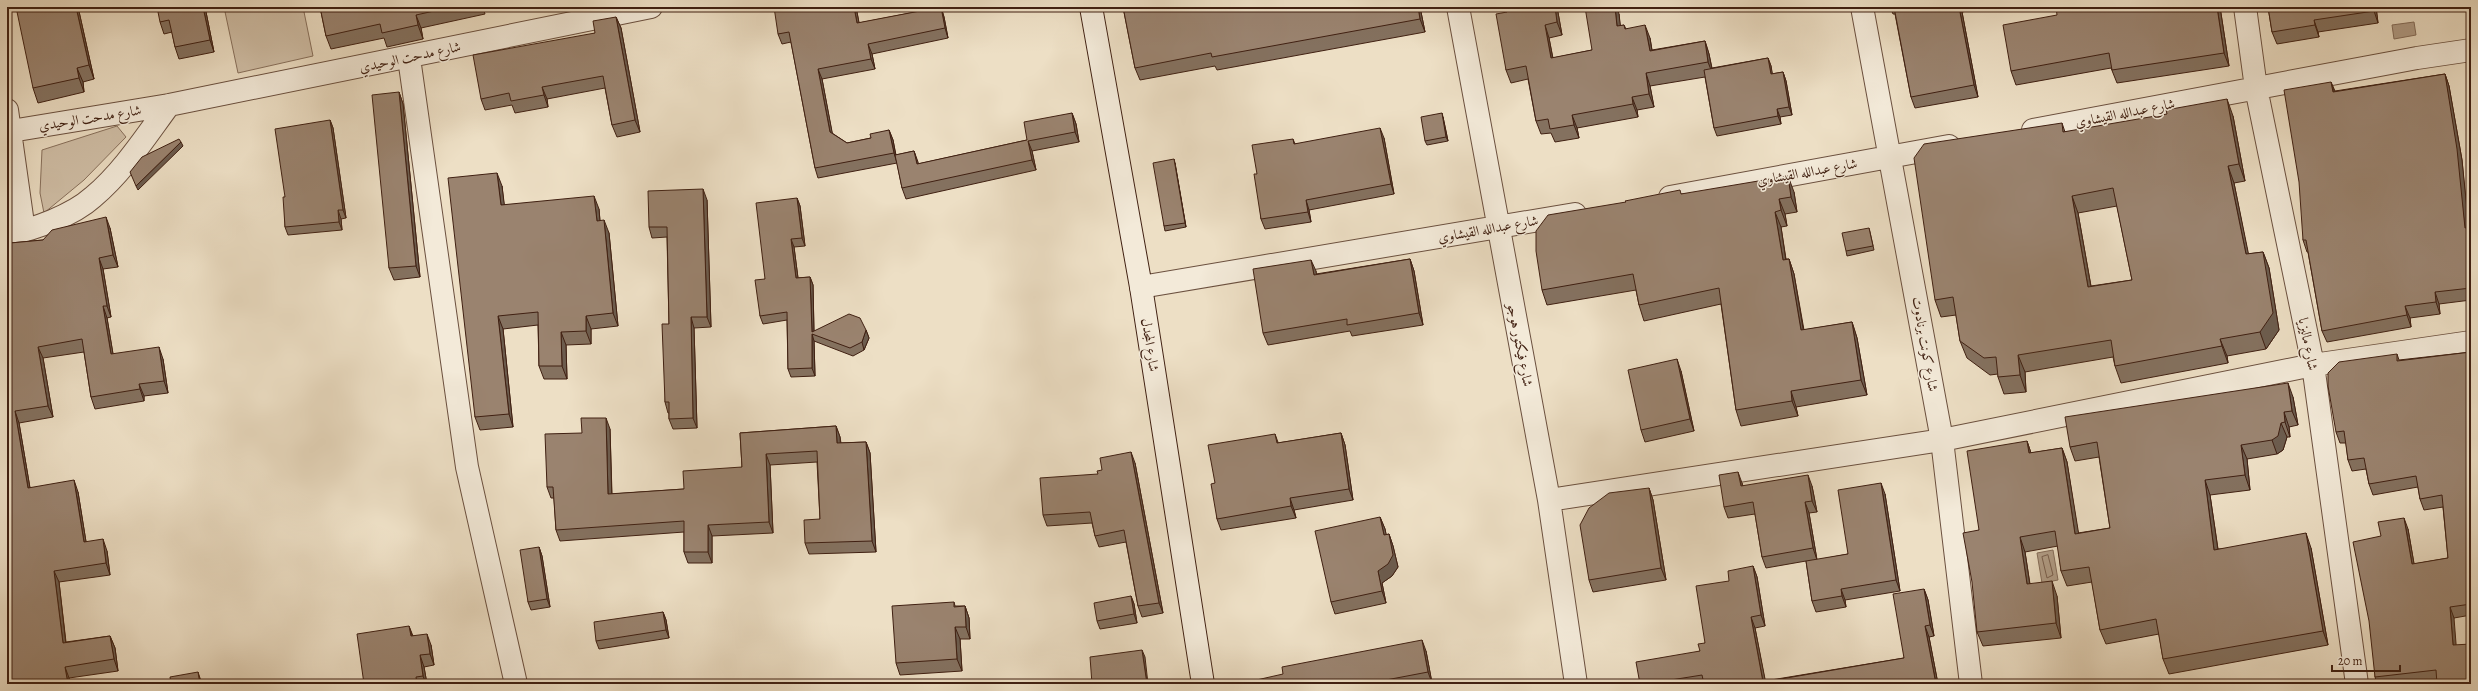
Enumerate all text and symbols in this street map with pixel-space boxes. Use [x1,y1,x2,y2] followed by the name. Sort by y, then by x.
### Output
[357,37,463,79] street label: شارع مدحت الوحيدي
[2073,94,2177,134] street label: شارع عبدالله القيشاوي
[37,101,143,137] street label: شارع مدحت الوحيدي
[1755,154,1859,192] street label: شارع عبدالله القيشاوي
[1436,211,1540,249] street label: شارع عبدالله القيشاوي
[1905,295,1943,393] street label: شارع كونت برنادوت
[1500,300,1537,389] street label: شارع فيكتور هوجو
[2292,316,2322,372] street label: شارع ماليزيا
[1134,317,1164,374] street label: شارع المجدل
[2332,647,2400,673] scale bar
[2338,653,2362,669] text: 20 m

